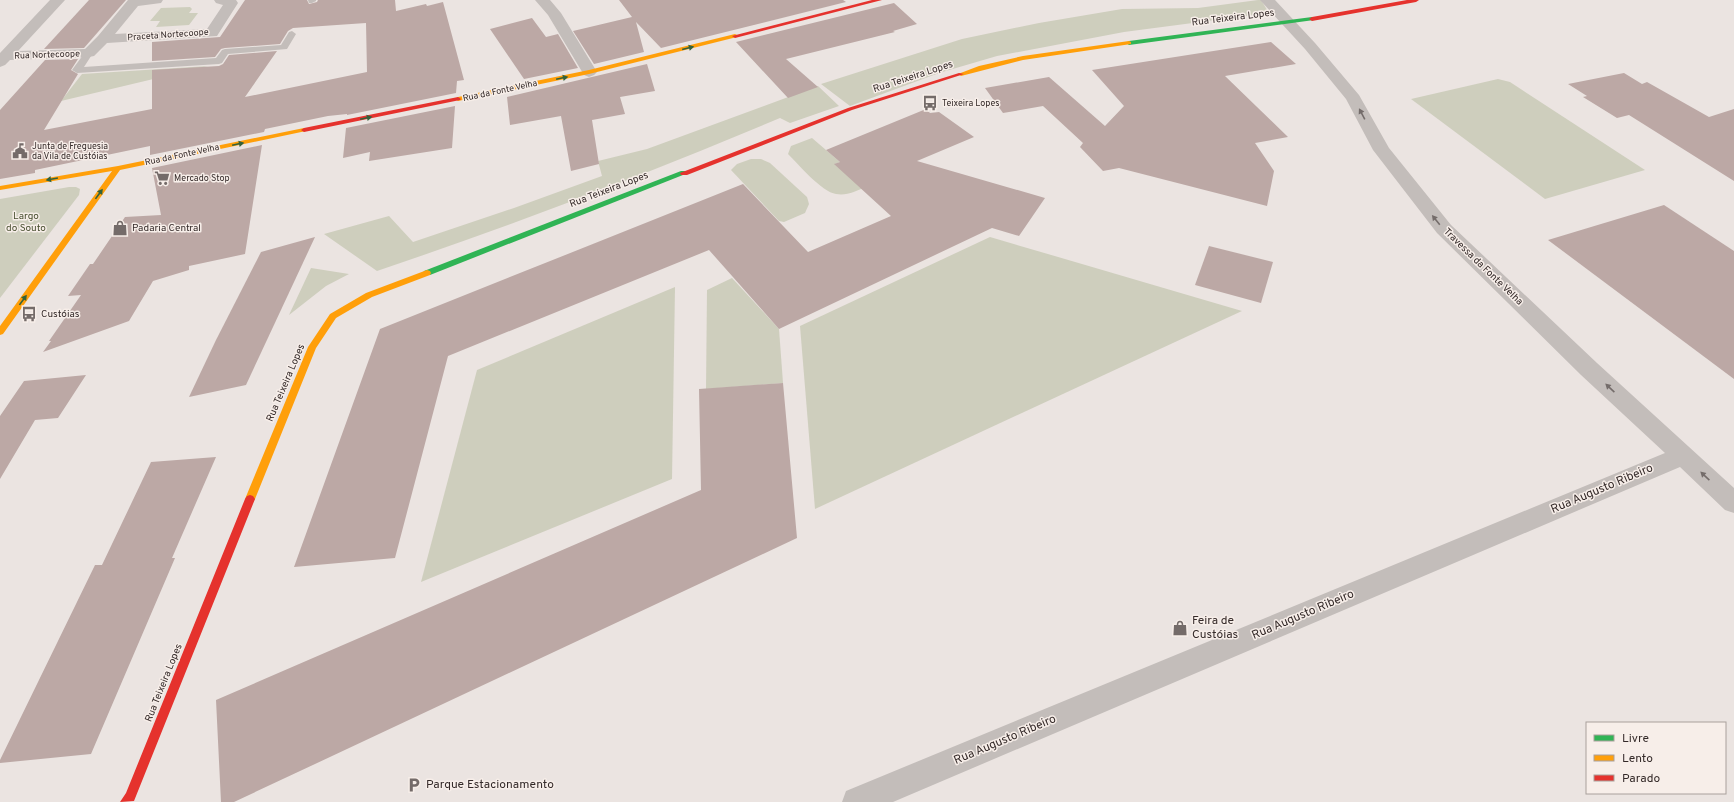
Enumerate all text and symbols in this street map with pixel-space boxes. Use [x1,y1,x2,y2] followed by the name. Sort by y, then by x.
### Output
[1191,6,1275,30] street label: Rua Teixeira Lopes
[127,27,209,43] street label: Praceta Nortecoope
[682,45,694,51] one-way arrow
[14,48,80,62] street label: Rua Nortecoope
[871,58,955,96] street label: Rua Teixeira Lopes
[556,75,568,81] one-way arrow
[462,78,539,104] street label: Rua da Fonte Velha
[921,94,939,112] bus stop icon: Teixeira Lopes
[942,98,999,109] place label: Teixeira Lopes
[1358,108,1365,120] one-way arrow
[360,114,372,120] one-way arrow
[232,140,244,146] one-way arrow
[32,141,108,162] place label: Junta de Freguesia da Vila de Custóias
[11,142,29,160] public building icon: Junta de Freguesia da Vila de Custóias
[144,142,221,168] street label: Rua da Fonte Velha
[153,169,171,187] supermarket icon: Mercado Stop
[568,169,650,211] street label: Rua Teixeira Lopes
[174,173,230,184] place label: Mercado Stop
[46,177,58,183] one-way arrow
[95,189,103,200] one-way arrow
[6,210,46,235] park label: Largo do Souto
[1432,214,1441,225] one-way arrow
[111,219,129,237] shop icon: Padaria Central
[132,222,201,235] place label: Padaria Central
[1440,226,1526,308] street label: Travessa da Fonte Velha
[19,295,27,305] one-way arrow
[20,305,38,323] bus stop icon: Custóias
[41,308,80,321] place label: Custóias
[264,342,308,424] street label: Rua Teixeira Lopes
[1605,383,1615,393] one-way arrow
[1548,460,1656,518] street label: Rua Augusto Ribeiro
[1700,472,1711,481] one-way arrow
[1249,586,1357,644] street label: Rua Augusto Ribeiro
[1192,613,1238,643] place label: Feira de Custóias
[1171,619,1189,637] shop icon: Feira de Custóias
[142,642,186,724] street label: Rua Teixeira Lopes
[951,711,1059,769] street label: Rua Augusto Ribeiro
[1586,722,1726,794] legend
[1622,731,1649,747] text: Livre
[1622,751,1653,767] text: Lento
[1622,771,1660,787] text: Parado
[405,776,423,794] parking icon: Parque Estacionamento
[426,777,554,793] place label: Parque Estacionamento

